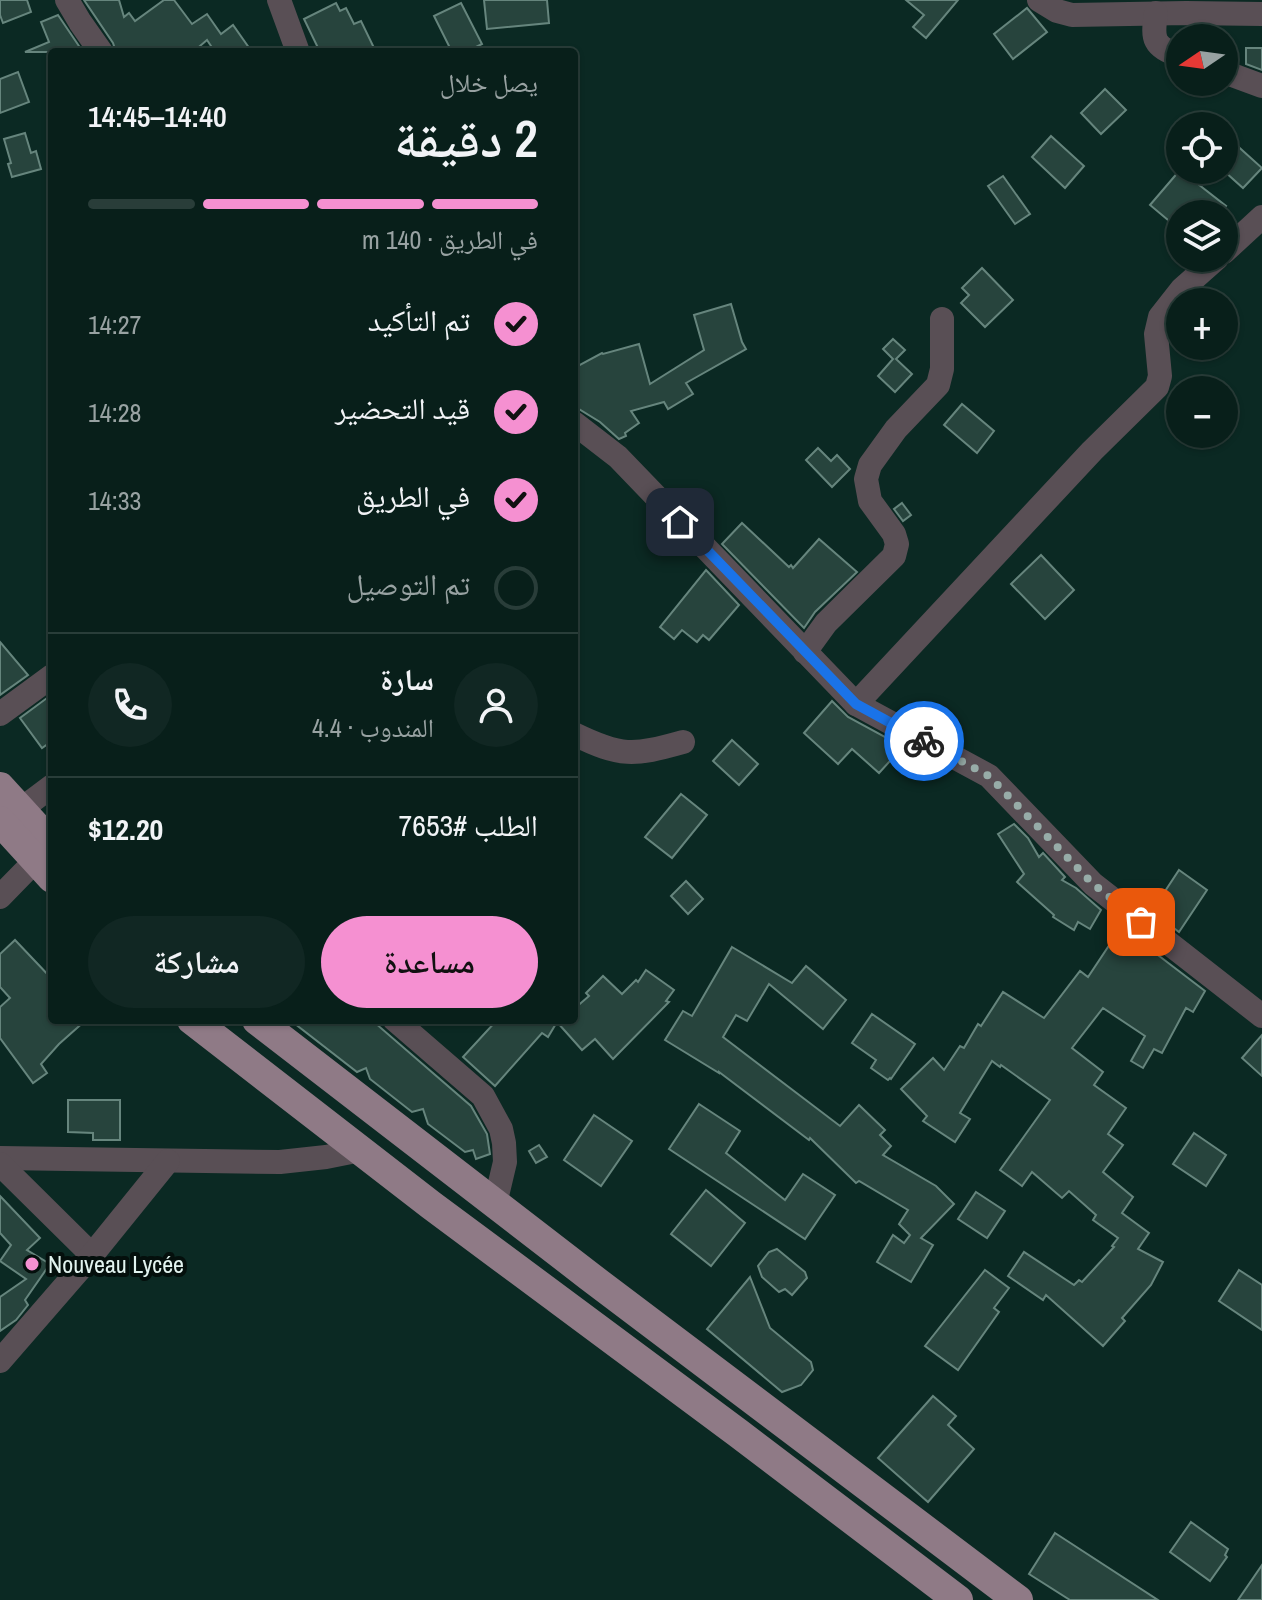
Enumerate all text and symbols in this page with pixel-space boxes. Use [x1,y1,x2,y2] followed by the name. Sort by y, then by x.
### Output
[1166,24,1238,96] north arrow
[1166,24,1238,448] map controls
[440,65,538,100] text: يصل خلال
[88,96,227,136] text: 14:40–14:45
[394,103,538,173] text: 2 دقيقة
[1166,112,1238,184] button: locate
[1166,200,1238,272] button: layers
[362,222,538,257] text: في الطريق · 140 m
[1166,288,1238,360] button: +
[368,300,470,340] text: تم التأكيد
[494,302,538,346] icon: check
[88,307,141,342] text: 14:27
[1166,376,1238,448] button: −
[335,388,470,428] text: قيد التحضير
[494,390,538,434] icon: check
[88,395,141,430] text: 14:28
[356,476,470,516] text: في الطريق
[494,478,538,522] icon: check
[88,483,141,518] text: 14:33
[646,488,714,556] pin
[658,500,702,544] icon: home
[347,564,470,604] text: تم التوصيل
[380,659,434,699] text: سارة
[88,663,172,747] button: phone
[454,663,538,747] button: person
[884,701,964,781] courier
[312,710,434,745] text: المندوب · 4.4
[902,719,946,763] icon: bike
[399,805,538,845] text: الطلب #7653
[88,809,163,849] text: $12.20
[1107,888,1175,956] pin
[1119,900,1163,944] icon: bag
[88,916,305,1008] button: مشاركة
[321,916,538,1008] button: مساعدة
[48,1248,184,1280] place label: Nouveau Lycée
[23,1255,41,1273] marker: Nouveau Lycée

